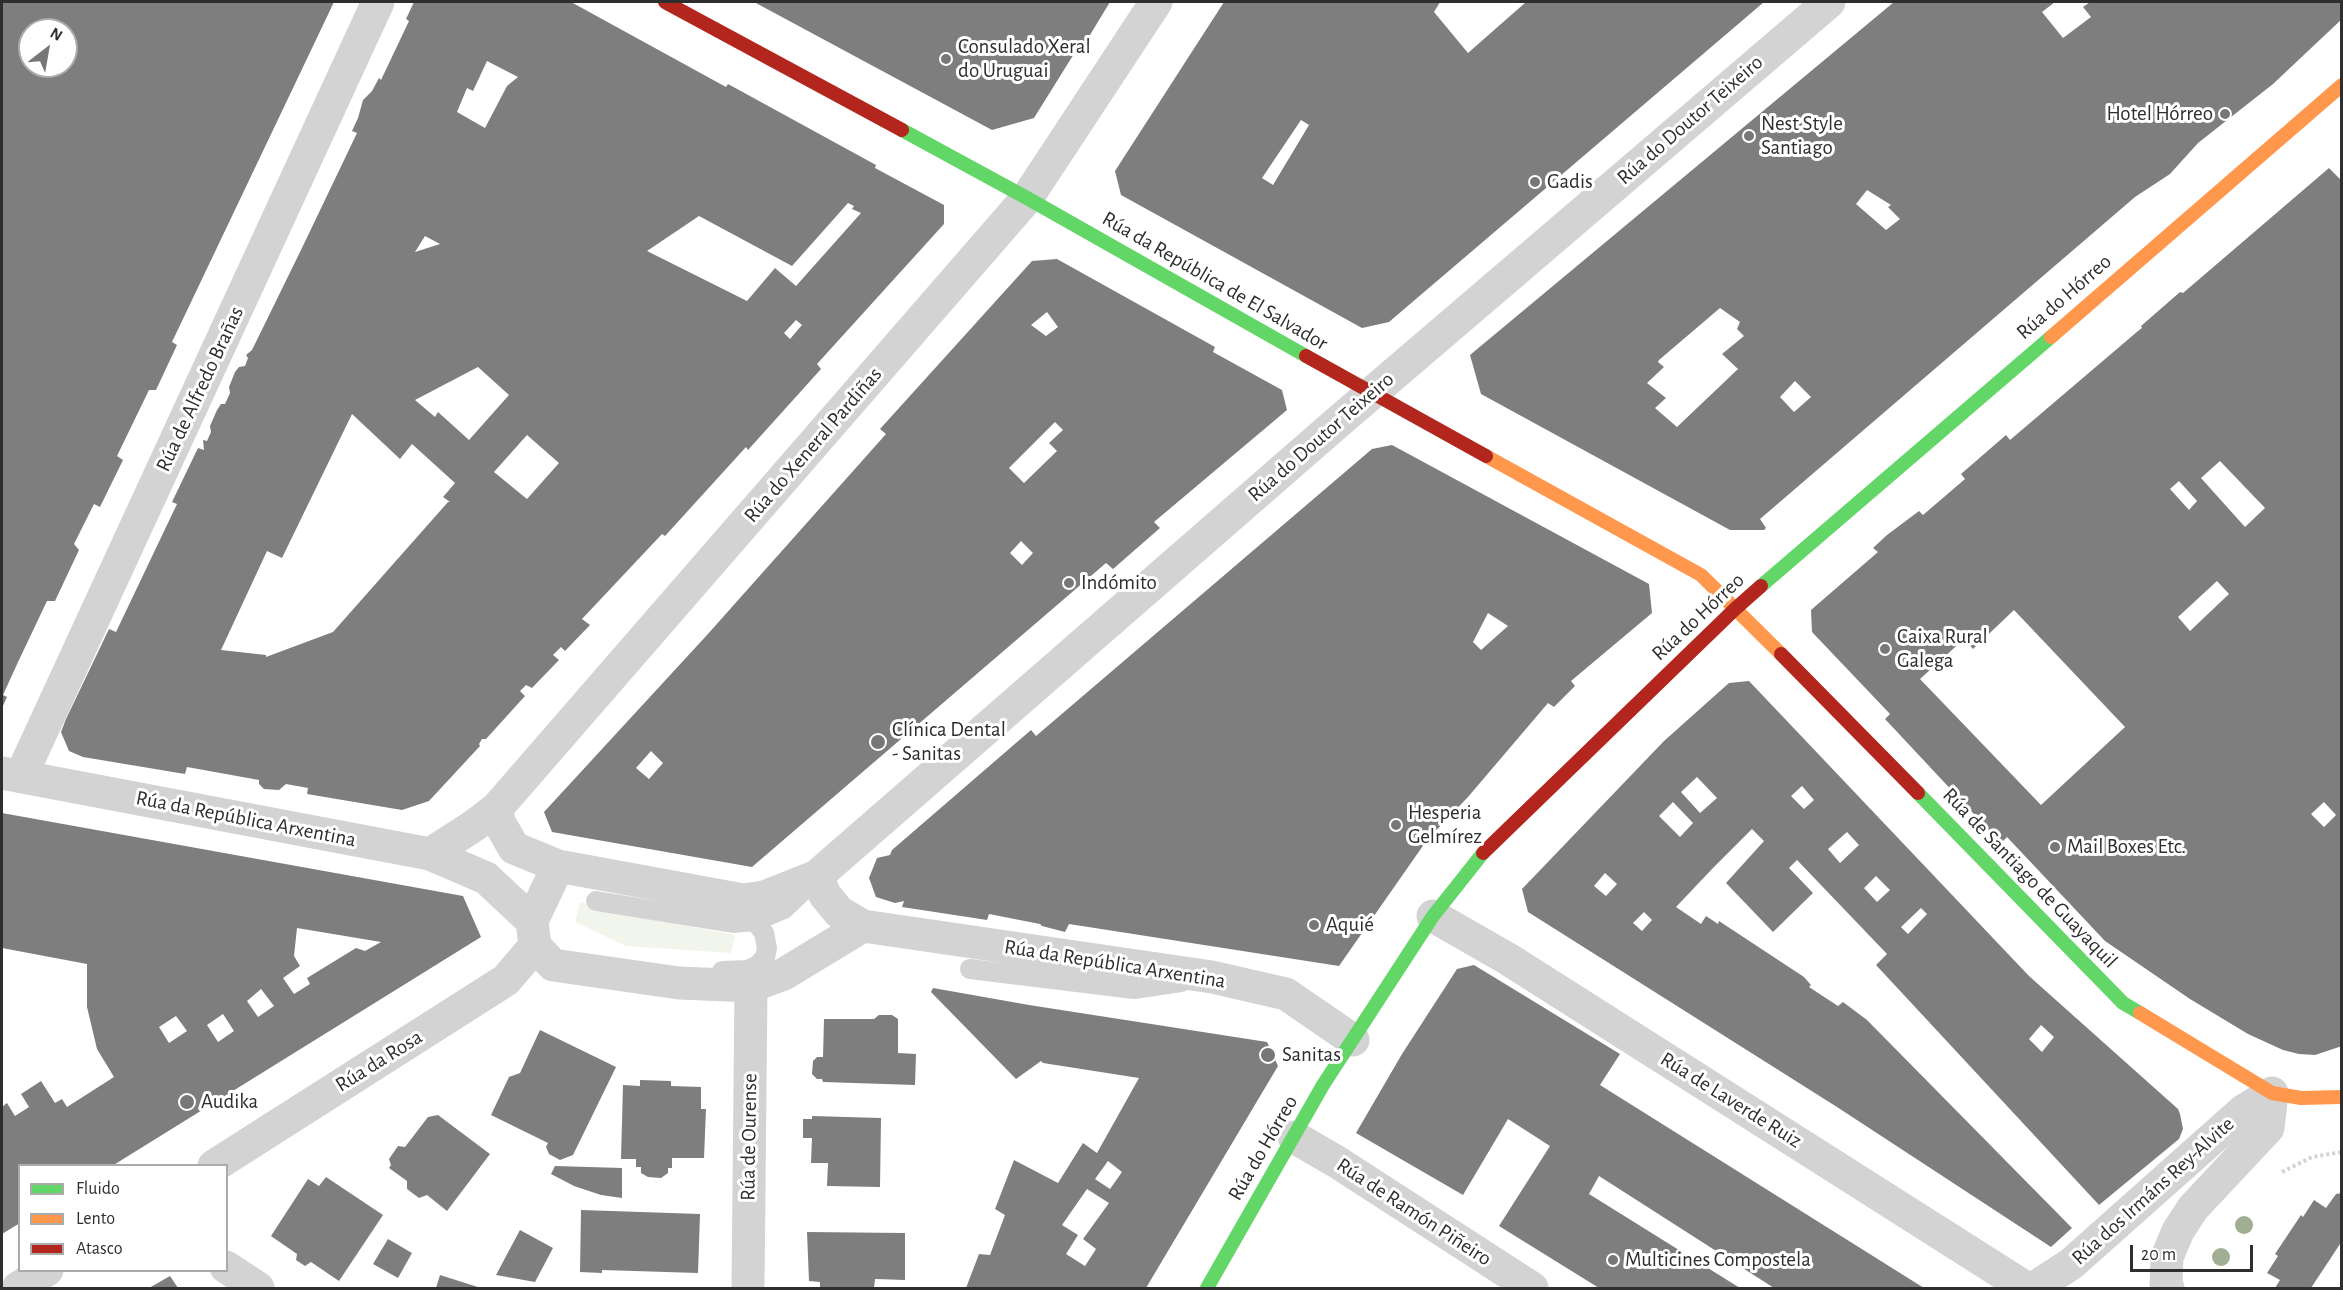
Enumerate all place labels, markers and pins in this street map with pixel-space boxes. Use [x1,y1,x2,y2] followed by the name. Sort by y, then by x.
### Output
[958,34,1091,84] place label: Consulado Xeral do Uruguai
[939,52,953,66] marker: Consulado Xeral do Uruguai
[2106,101,2213,127] place label: Hotel Hórreo
[2218,107,2232,121] marker: Hotel Hórreo
[1761,111,1843,161] place label: Nest Style Santiago
[1742,129,1756,143] marker: Nest Style Santiago
[1547,169,1593,195] place label: Gadis
[1528,175,1542,189] marker: Gadis
[1081,570,1157,596] place label: Indómito
[1062,576,1076,590] marker: Indómito
[1897,624,1988,674] place label: Caixa Rural Galega
[1878,642,1892,656] marker: Caixa Rural Galega
[892,717,1006,767] place label: Clínica Dental - Sanitas
[869,733,887,751] marker: Clínica Dental - Sanitas
[1408,800,1482,850] place label: Hesperia Gelmírez
[1389,818,1403,832] marker: Hesperia Gelmírez
[2067,834,2186,860] place label: Mail Boxes Etc.
[2048,840,2062,854] marker: Mail Boxes Etc.
[1326,912,1374,938] place label: Aquié
[1307,918,1321,932] marker: Aquié
[1282,1042,1341,1068] place label: Sanitas
[1259,1046,1277,1064] marker: Sanitas
[201,1089,258,1115] place label: Audika
[178,1093,196,1111] marker: Audika
[1625,1247,1811,1273] place label: Multicines Compostela
[1606,1253,1620,1267] marker: Multicines Compostela

